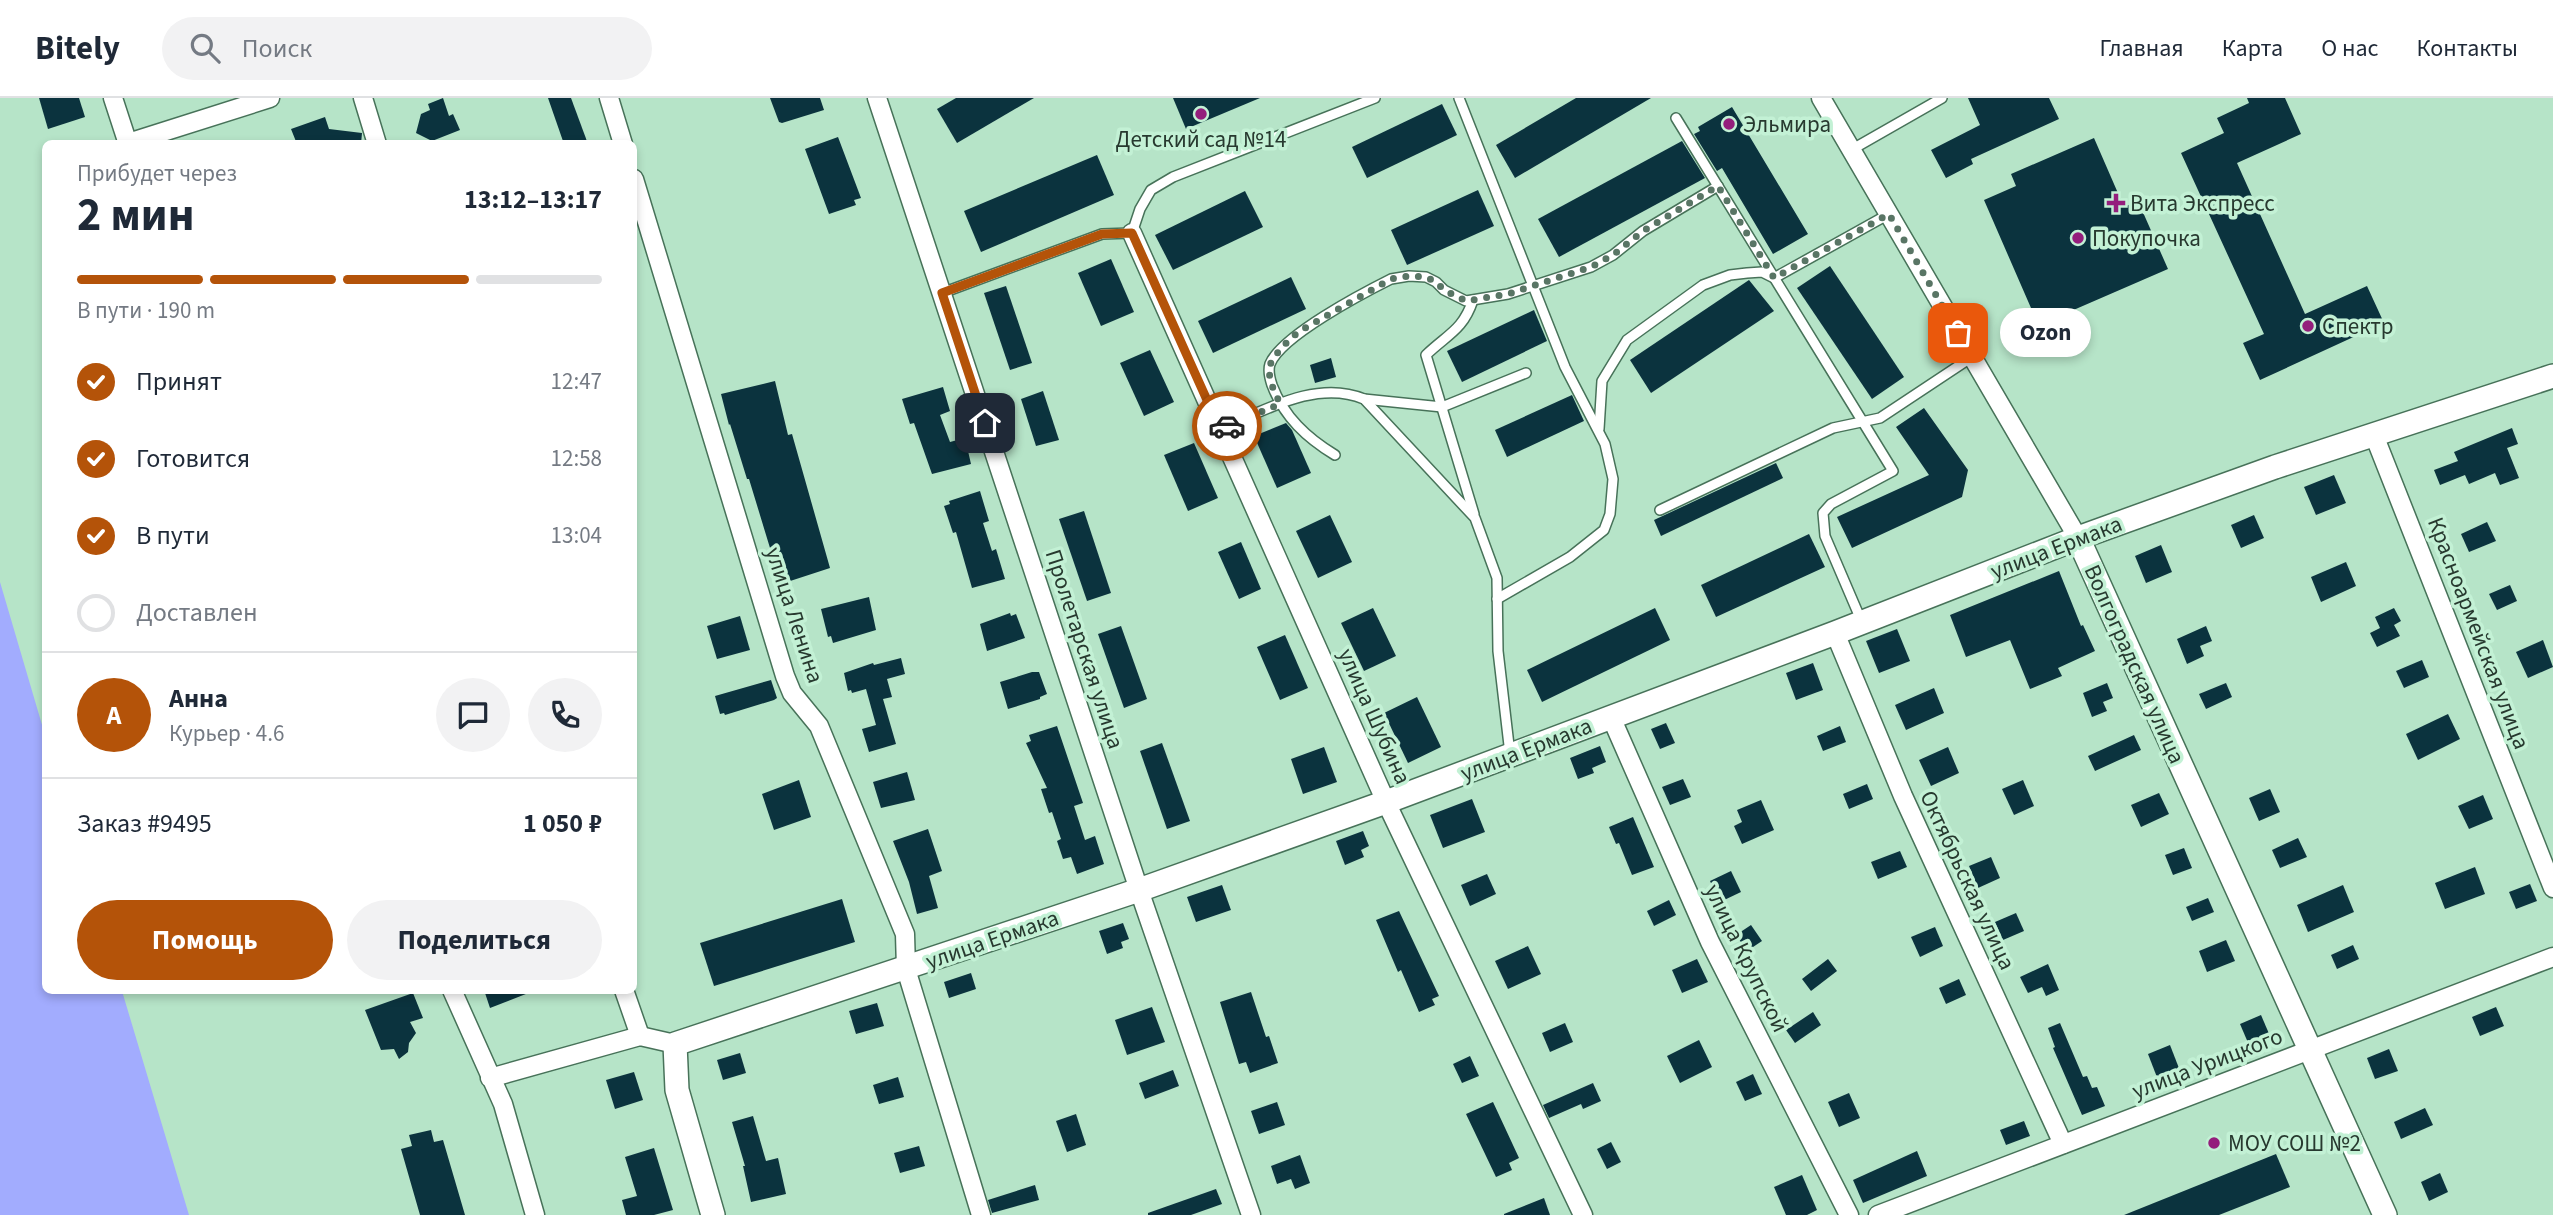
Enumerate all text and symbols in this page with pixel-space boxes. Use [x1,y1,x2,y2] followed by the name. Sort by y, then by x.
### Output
[162,17,652,80] search box
[35,25,120,72] text: Bitely
[186,29,224,67] icon: search
[242,30,312,67] text: Поиск
[2099,31,2184,66] text: Главная
[2222,31,2283,66] text: Карта
[2321,31,2378,66] text: О нас
[2416,31,2518,66] text: Контакты
[1193,106,1209,122] marker: Детский сад №14
[1743,108,1831,141] place label: Эльмира
[1721,116,1737,132] marker: Эльмира
[1116,123,1286,156] place label: Детский сад №14
[77,157,237,190] text: Прибудет через
[464,181,602,218] text: 13:12–13:17
[77,183,194,248] text: 2 мин
[2130,187,2275,220] place label: Вита Экспресс
[2108,195,2124,211] marker: Вита Экспресс
[2092,222,2201,255] place label: Покупочка
[2070,230,2086,246] marker: Покупочка
[77,294,215,327] text: В пути · 190 m
[1928,303,1988,363] pin
[2000,308,2091,358] callout: Ozon
[2322,310,2394,343] place label: Спектр
[1939,314,1977,352] icon: bag
[2020,316,2071,349] text: Ozon
[2300,318,2316,334] marker: Спектр
[77,363,115,401] icon: check
[136,363,222,400] text: Принят
[551,365,602,398] text: 12:47
[1192,391,1262,461] courier
[955,393,1015,453] pin
[966,404,1004,442] icon: home
[1208,407,1246,445] icon: car
[77,440,115,478] icon: check
[136,440,250,477] text: Готовится
[551,442,602,475] text: 12:58
[1986,507,2127,588] street label: улица Ермака
[2419,512,2538,754] street label: Красноармейская улица
[77,517,115,555] icon: check
[136,517,210,554] text: В пути
[551,519,602,552] text: 13:04
[757,543,832,687] street label: улица Ленина
[1037,545,1132,753] street label: Пролетарская улица
[2076,559,2193,769] street label: Волгоградская улица
[136,594,258,631] text: Доставлен
[1330,643,1419,790] street label: улица Шубина
[436,678,510,752] button: chat
[528,678,602,752] button: phone
[169,680,228,717] text: Анна
[107,697,121,734] text: А
[1456,709,1597,790] street label: улица Ермака
[169,717,284,750] text: Курьер · 4.6
[1912,785,2024,975] street label: Октябрьская улица
[77,805,212,842] text: Заказ #9495
[523,805,602,842] text: 1 050 ₽
[1696,878,1797,1038] street label: улица Крупской
[77,900,333,980] button: Помощь
[347,900,602,980] button: Поделиться
[921,901,1063,978] street label: улица Ермака
[2127,1020,2287,1107] street label: улица Урицкого
[2228,1127,2361,1160] place label: МОУ СОШ №2
[2206,1135,2222,1151] marker: МОУ СОШ №2

